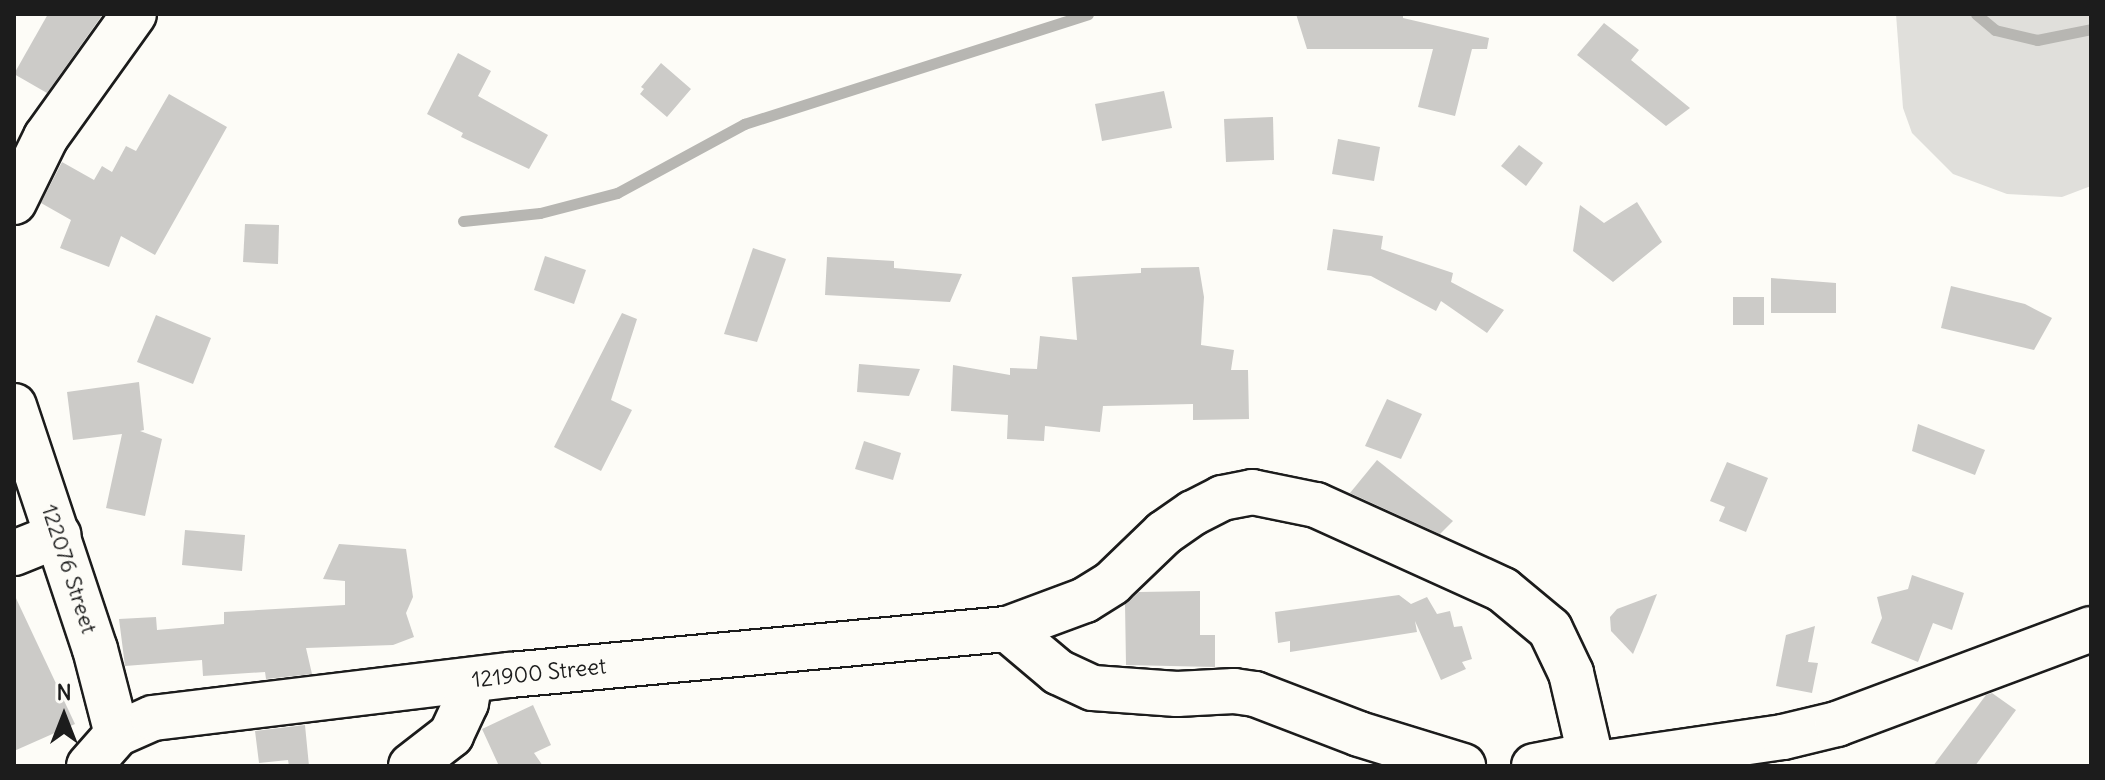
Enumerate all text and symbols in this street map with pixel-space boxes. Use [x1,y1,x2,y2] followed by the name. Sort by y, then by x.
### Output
[36,501,102,637] street label: 122076 Street
[470,653,608,693] street label: 121900 Street
[24,676,104,756] north arrow
[56,678,72,706] text: N

